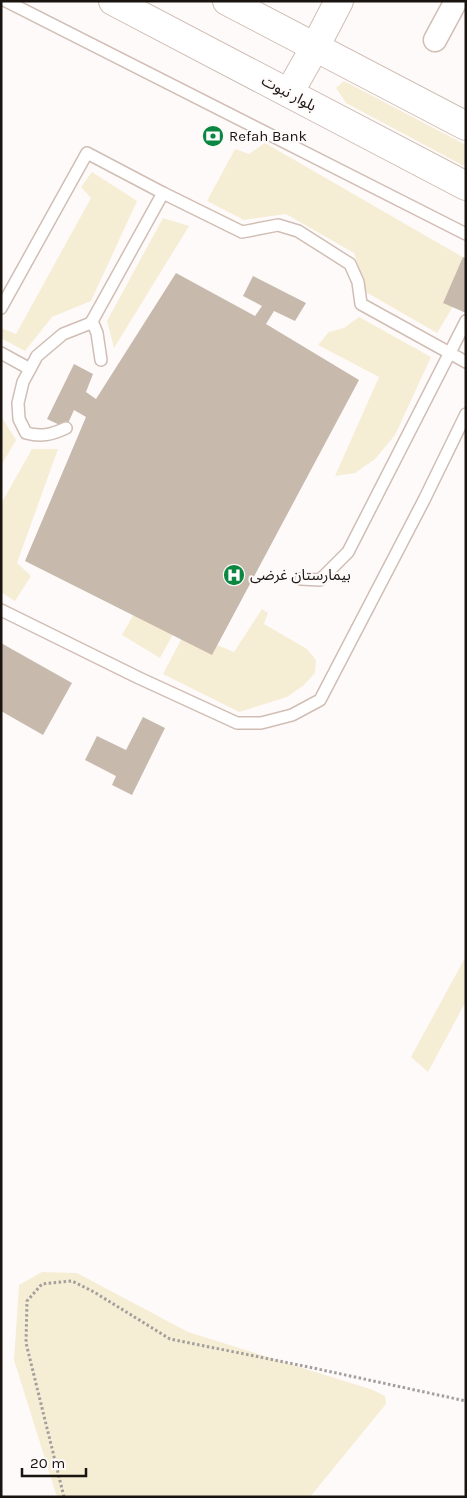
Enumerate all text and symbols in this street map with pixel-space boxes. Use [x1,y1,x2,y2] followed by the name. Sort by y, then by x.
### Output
[259,71,319,115] street label: بلوار نبوت
[201,124,225,148] bank icon: Refah Bank
[229,127,307,145] place label: Refah Bank
[222,563,246,587] hospital icon: بیمارستان غرضی
[250,566,351,584] place label: بیمارستان غرضی
[22,1446,86,1478] scale bar
[30,1454,65,1472] text: 20 m

